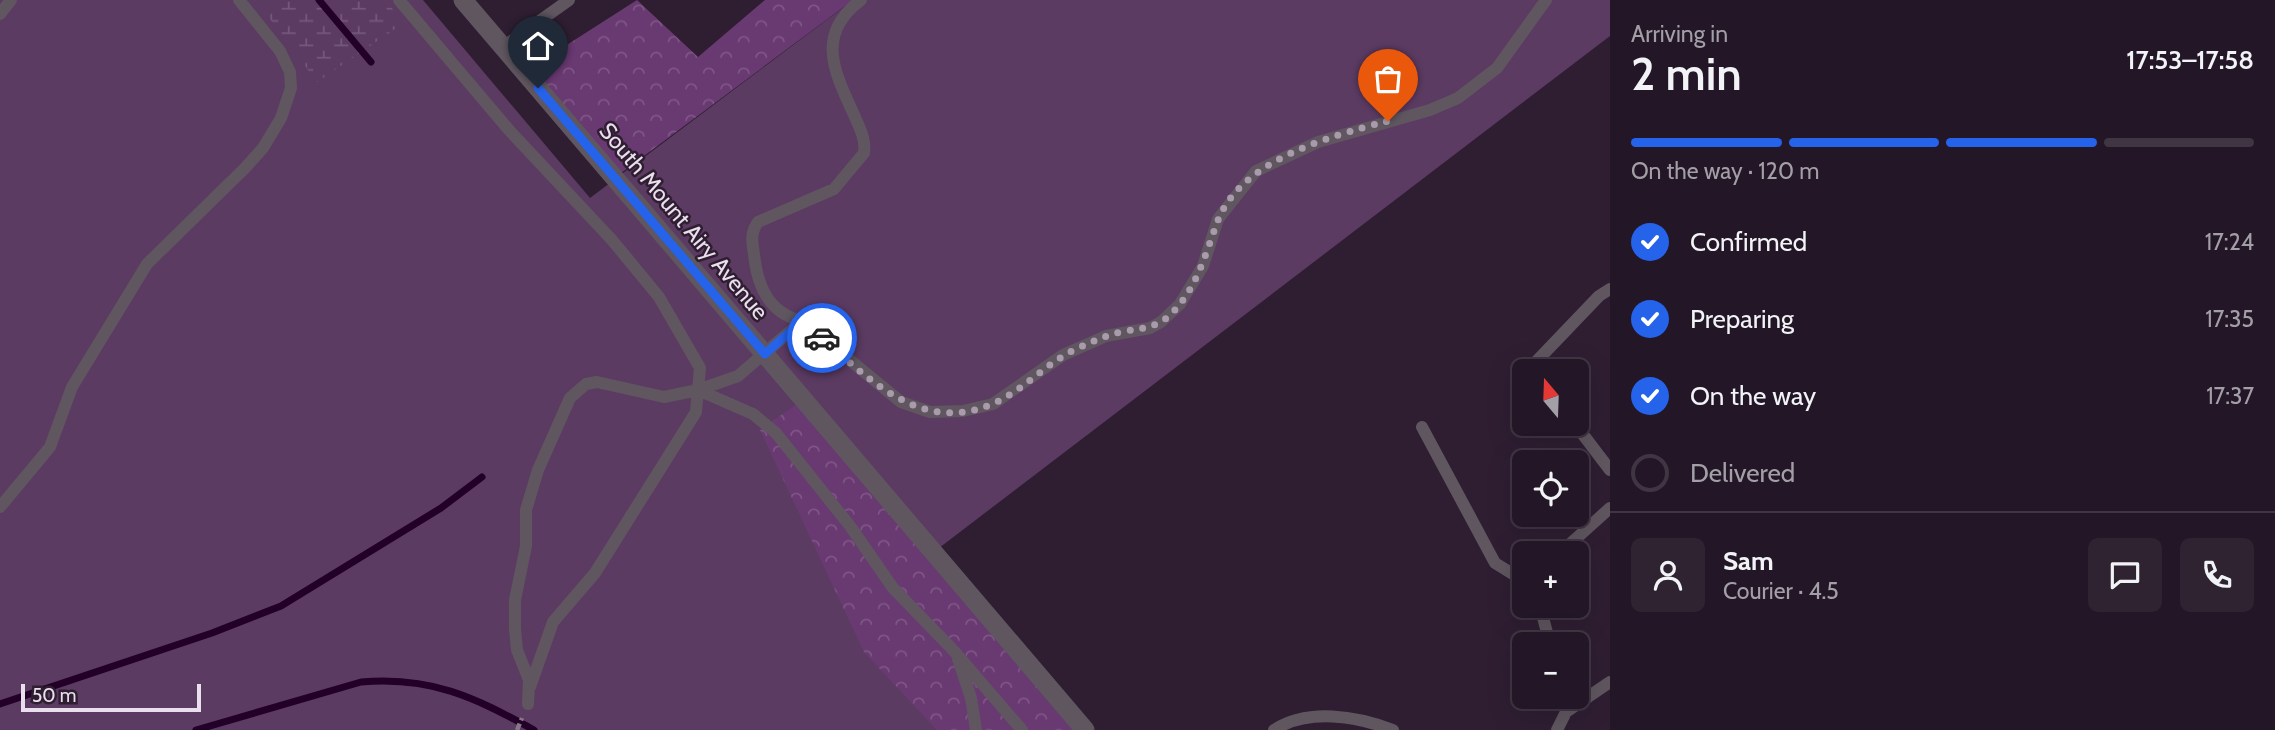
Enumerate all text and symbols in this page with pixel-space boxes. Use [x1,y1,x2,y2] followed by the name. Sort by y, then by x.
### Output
[508,16,568,88] pin
[1631,20,1728,48] text: Arriving in
[519,27,557,65] icon: home
[2126,44,2254,76] text: 17:53–17:58
[1631,46,1742,102] text: 2 min
[1358,49,1418,121] pin
[1369,60,1407,98] icon: bag
[593,117,775,325] street label: South Mount Airy Avenue
[1631,157,1819,185] text: On the way · 120 m
[1631,223,1669,261] icon: check
[1690,226,1807,258] text: Confirmed
[2205,228,2254,256] text: 17:24
[1631,300,1669,338] icon: check
[787,303,857,373] courier
[1690,303,1794,335] text: Preparing
[2205,305,2254,333] text: 17:35
[803,319,841,357] icon: car
[1512,359,1589,436] north arrow
[1512,359,1589,709] map controls
[1631,377,1669,415] icon: check
[1690,380,1816,412] text: On the way
[2206,382,2254,410] text: 17:37
[1512,450,1589,527] button: locate
[1690,457,1795,489] text: Delivered
[1631,538,1705,612] button: person
[2088,538,2162,612] button: chat
[2180,538,2254,612] button: phone
[1512,541,1589,618] button: +
[1723,545,1774,577] text: Sam
[1723,577,1839,605] text: Courier · 4.5
[1512,632,1589,709] button: −
[21,681,201,713] scale bar
[32,684,76,707] text: 50 m

